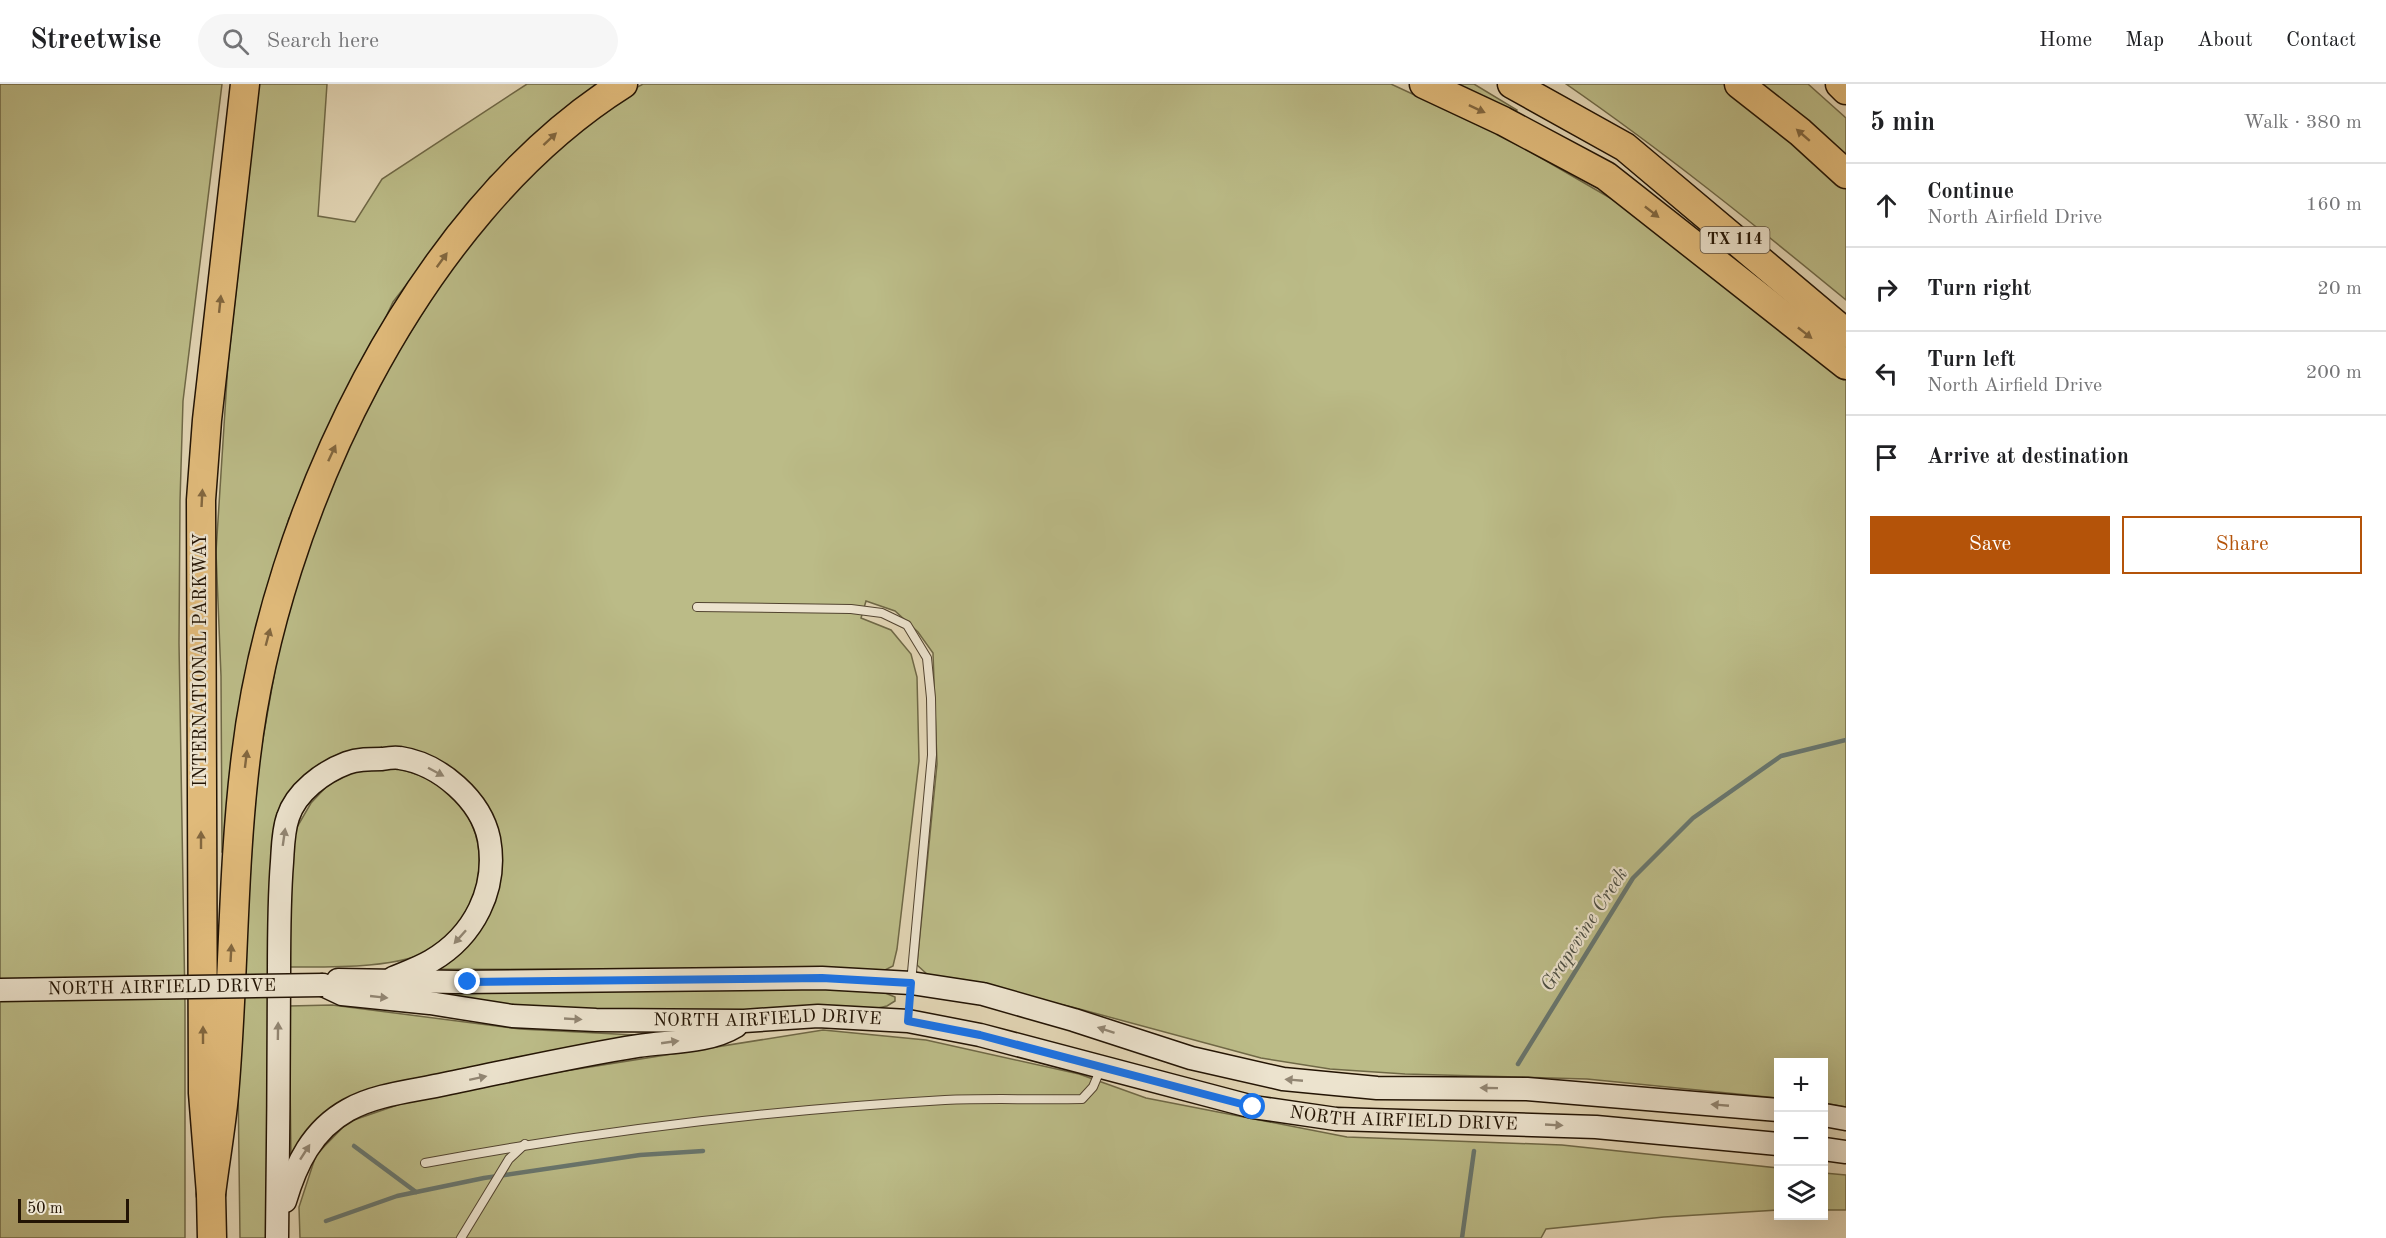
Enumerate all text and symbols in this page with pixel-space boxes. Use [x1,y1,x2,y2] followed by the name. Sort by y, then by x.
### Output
[198,14,618,68] search box
[219,25,252,58] icon: search
[30,27,162,55] text: Streetwise
[267,30,379,52] text: Search here
[2039,30,2092,51] text: Home
[2125,30,2164,51] text: Map
[2197,30,2253,51] text: About
[2286,30,2356,51] text: Contact
[1469,104,1486,113] one-way arrow
[1870,110,1935,136] text: 5 min
[2243,113,2362,133] text: Walk · 380 m
[1796,129,1811,142] one-way arrow
[543,132,557,146] one-way arrow
[1927,181,2014,203] text: Continue
[1870,189,1903,222] icon: ahead
[2306,195,2362,215] text: 160 m
[1644,206,1660,219] one-way arrow
[1927,208,2102,228] text: North Airfield Drive
[1700,227,1770,253] road number: TX 114
[436,252,449,268] one-way arrow
[1870,273,1903,306] icon: right
[1927,278,2031,300] text: Turn right
[2317,279,2362,299] text: 20 m
[216,294,225,313] one-way arrow
[1797,326,1813,339] one-way arrow
[1927,349,2016,371] text: Turn left
[1870,357,1903,390] icon: left
[2306,363,2362,383] text: 200 m
[1927,376,2102,396] text: North Airfield Drive
[1870,441,1903,474] icon: arrive
[327,444,336,461] one-way arrow
[1927,446,2129,468] text: Arrive at destination
[197,488,206,507] one-way arrow
[1870,516,2110,574] button: Save
[2122,516,2362,574] button: Share
[192,533,210,787] street label: INTERNATIONAL PARKWAY
[263,627,273,646] one-way arrow
[241,749,250,768] one-way arrow
[428,767,445,777] one-way arrow
[280,827,289,846] one-way arrow
[196,830,206,849] one-way arrow
[1538,865,1632,995] water label: Grapevine Creek
[453,929,467,944] one-way arrow
[227,944,236,963] one-way arrow
[454,968,480,994] route end
[48,977,276,998] street label: NORTH AIRFIELD DRIVE
[370,992,389,1002] one-way arrow
[653,1007,882,1030] street label: NORTH AIRFIELD DRIVE
[563,1014,582,1023] one-way arrow
[273,1022,283,1041] one-way arrow
[198,1025,207,1044] one-way arrow
[1097,1025,1115,1034] one-way arrow
[660,1037,679,1046] one-way arrow
[1774,1058,1828,1220] map controls
[1774,1058,1828,1112] button: +
[469,1072,487,1082] one-way arrow
[1285,1075,1304,1085] one-way arrow
[1479,1084,1498,1093] one-way arrow
[1239,1093,1265,1119] route start
[1711,1100,1730,1110] one-way arrow
[1289,1103,1518,1134] street label: NORTH AIRFIELD DRIVE
[1774,1112,1828,1166] button: −
[1544,1120,1563,1129] one-way arrow
[300,1143,311,1160] one-way arrow
[1774,1166,1828,1220] button: layers
[18,1196,129,1224] scale bar
[27,1201,63,1217] text: 50 m

